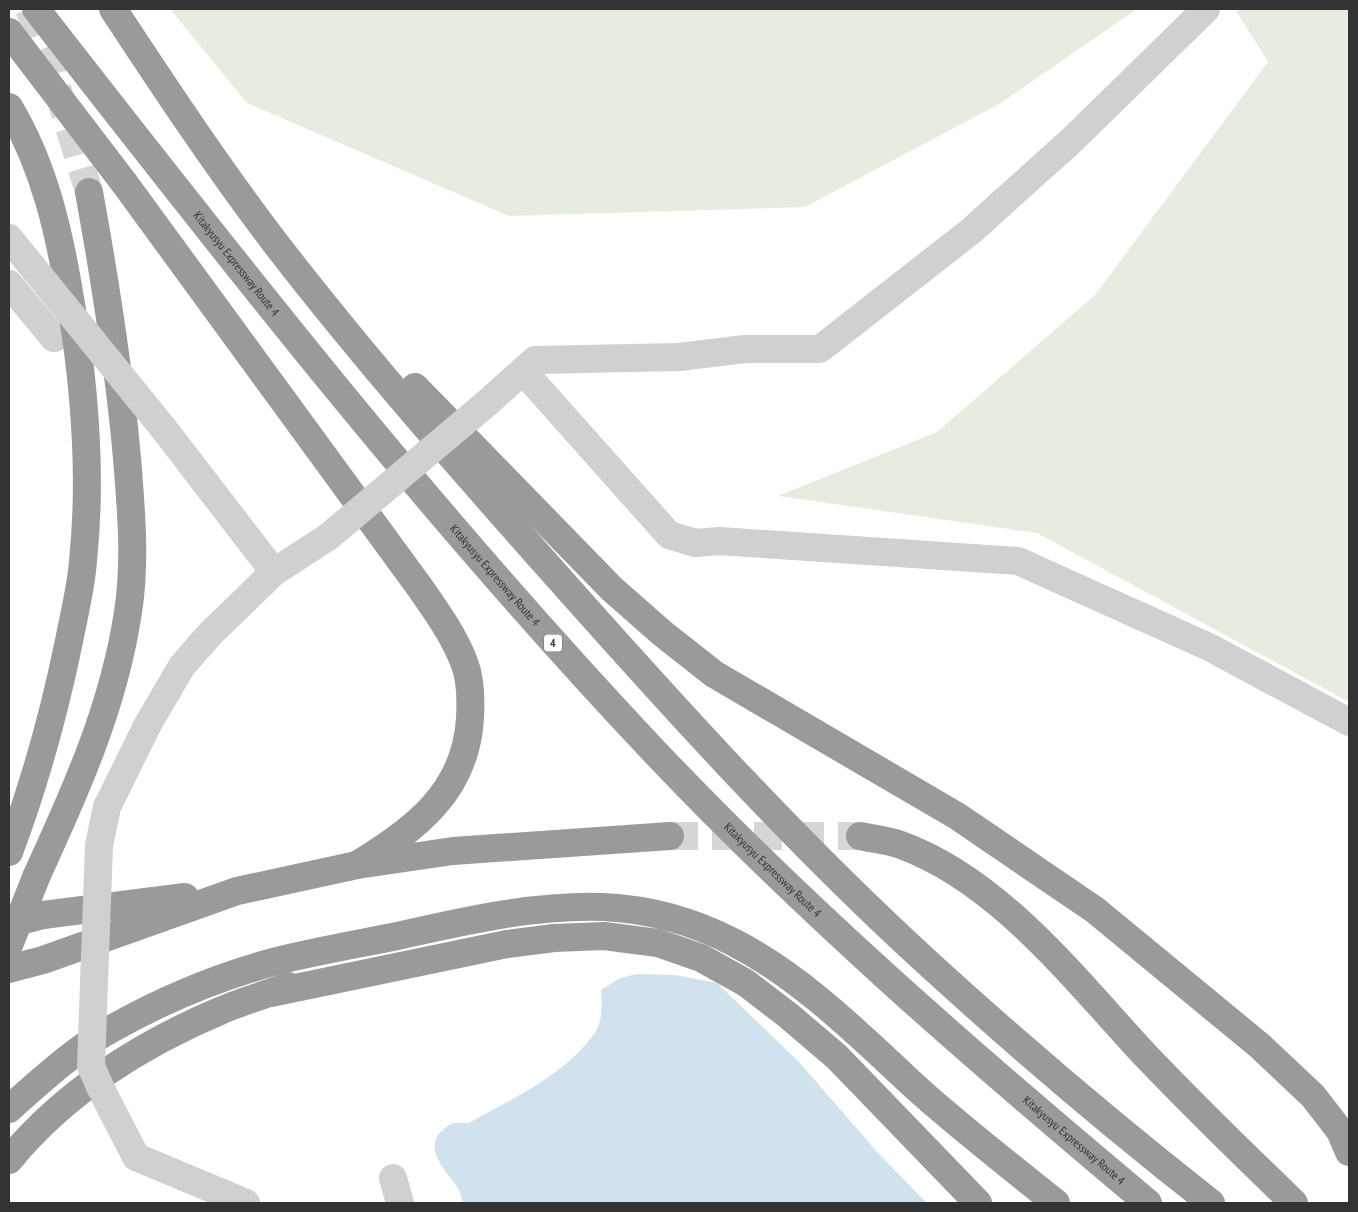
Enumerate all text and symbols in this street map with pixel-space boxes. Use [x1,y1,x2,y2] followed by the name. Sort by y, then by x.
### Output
[190,208,283,319] street label: Kitakyusyu Expressway Route 4
[447,521,544,629] street label: Kitakyusyu Expressway Route 4
[544,634,562,651] road number: 4
[721,819,825,920] street label: Kitakyusyu Expressway Route 4
[1020,1092,1129,1188] street label: Kitakyusyu Expressway Route 4

